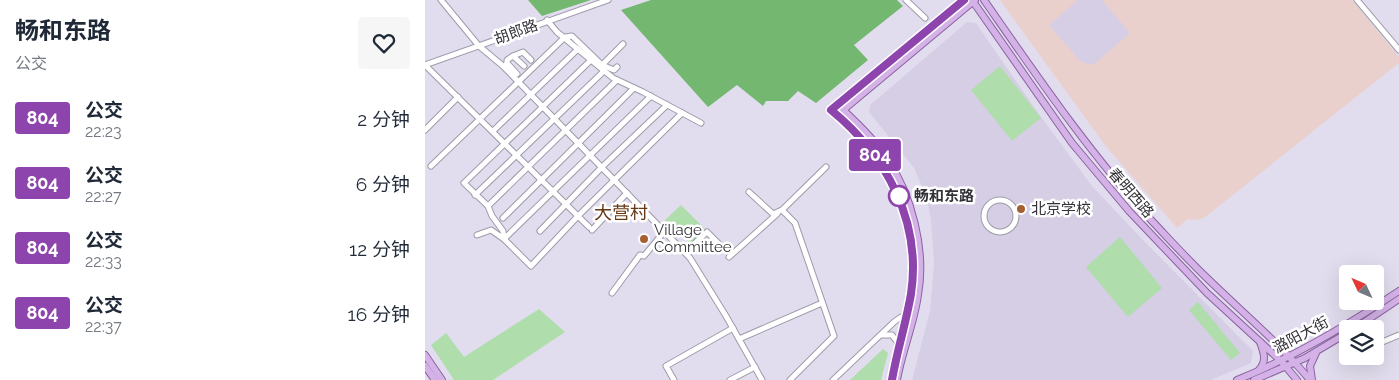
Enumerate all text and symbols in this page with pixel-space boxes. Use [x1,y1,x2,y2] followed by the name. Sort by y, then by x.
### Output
[15,16,111,45] text: 畅和东路
[492,16,540,48] street label: 胡郎路
[358,17,410,69] button: heart
[15,54,47,73] text: 公交
[85,99,123,121] text: 公交
[26,107,59,128] text: 804
[357,108,410,130] text: 2 分钟
[85,122,122,141] text: 22:23
[846,139,904,171] line badge: 804
[859,144,891,165] text: 804
[85,164,123,186] text: 公交
[1105,164,1157,222] street label: 春明西路
[26,172,59,193] text: 804
[356,173,410,195] text: 6 分钟
[888,185,910,207] marker: 畅和东路
[85,187,122,206] text: 22:27
[914,187,974,205] place label: 畅和东路
[1031,200,1091,218] place label: 北京学校
[594,202,648,223] district label: 大营村
[1015,203,1027,215] marker: 北京学校
[654,221,732,256] place label: Village Committee
[85,229,123,251] text: 公交
[638,233,650,245] marker: Village Committee
[26,237,59,258] text: 804
[349,238,410,260] text: 12 分钟
[85,252,122,271] text: 22:33
[1339,265,1384,310] north arrow
[1339,265,1384,365] map controls
[85,294,123,316] text: 公交
[26,302,59,323] text: 804
[348,303,410,325] text: 16 分钟
[1270,313,1332,357] street label: 潞阳大街
[85,317,122,336] text: 22:37
[1339,320,1384,365] button: layers

